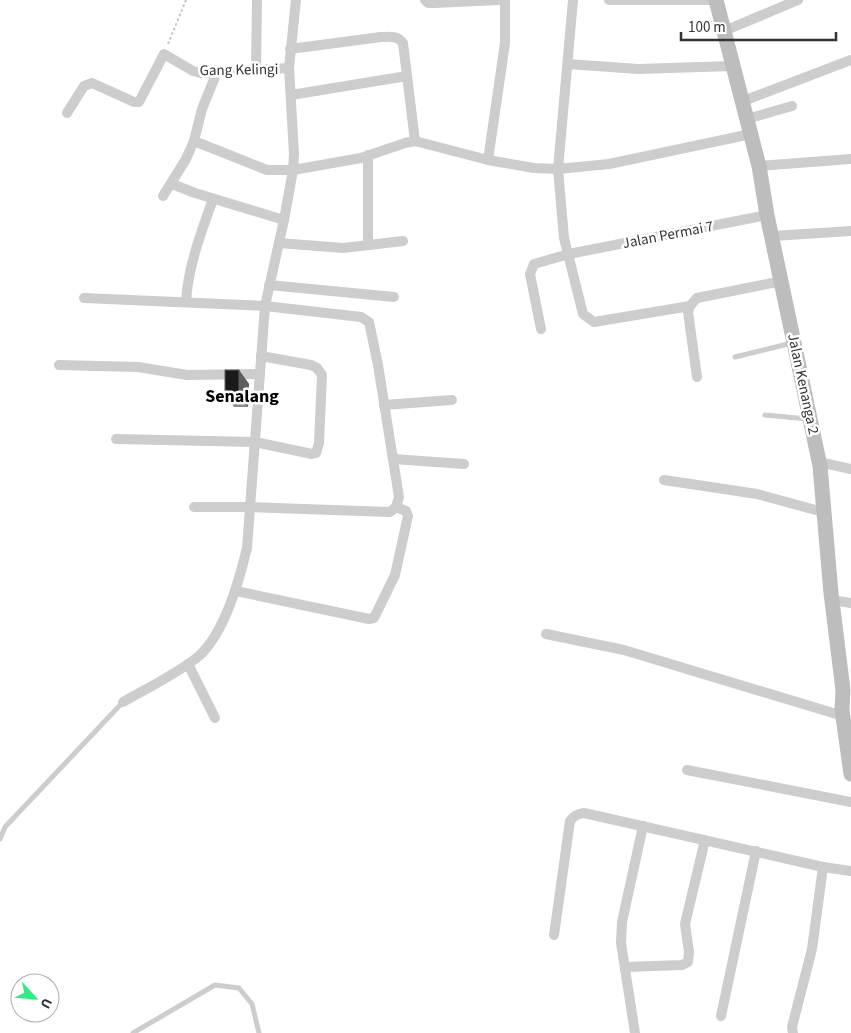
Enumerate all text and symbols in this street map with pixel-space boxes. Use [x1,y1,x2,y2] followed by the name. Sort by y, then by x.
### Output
[681,10,836,42] scale bar
[688,17,726,38] text: 100 m
[200,59,278,81] street label: Gang Kelingi
[621,216,715,254] street label: Jalan Permai 7
[782,332,824,436] street label: Jalan Kenanga 2
[205,384,279,409] district label: Senalang
[10,973,60,1023] north arrow
[35,995,57,1012] text: U

